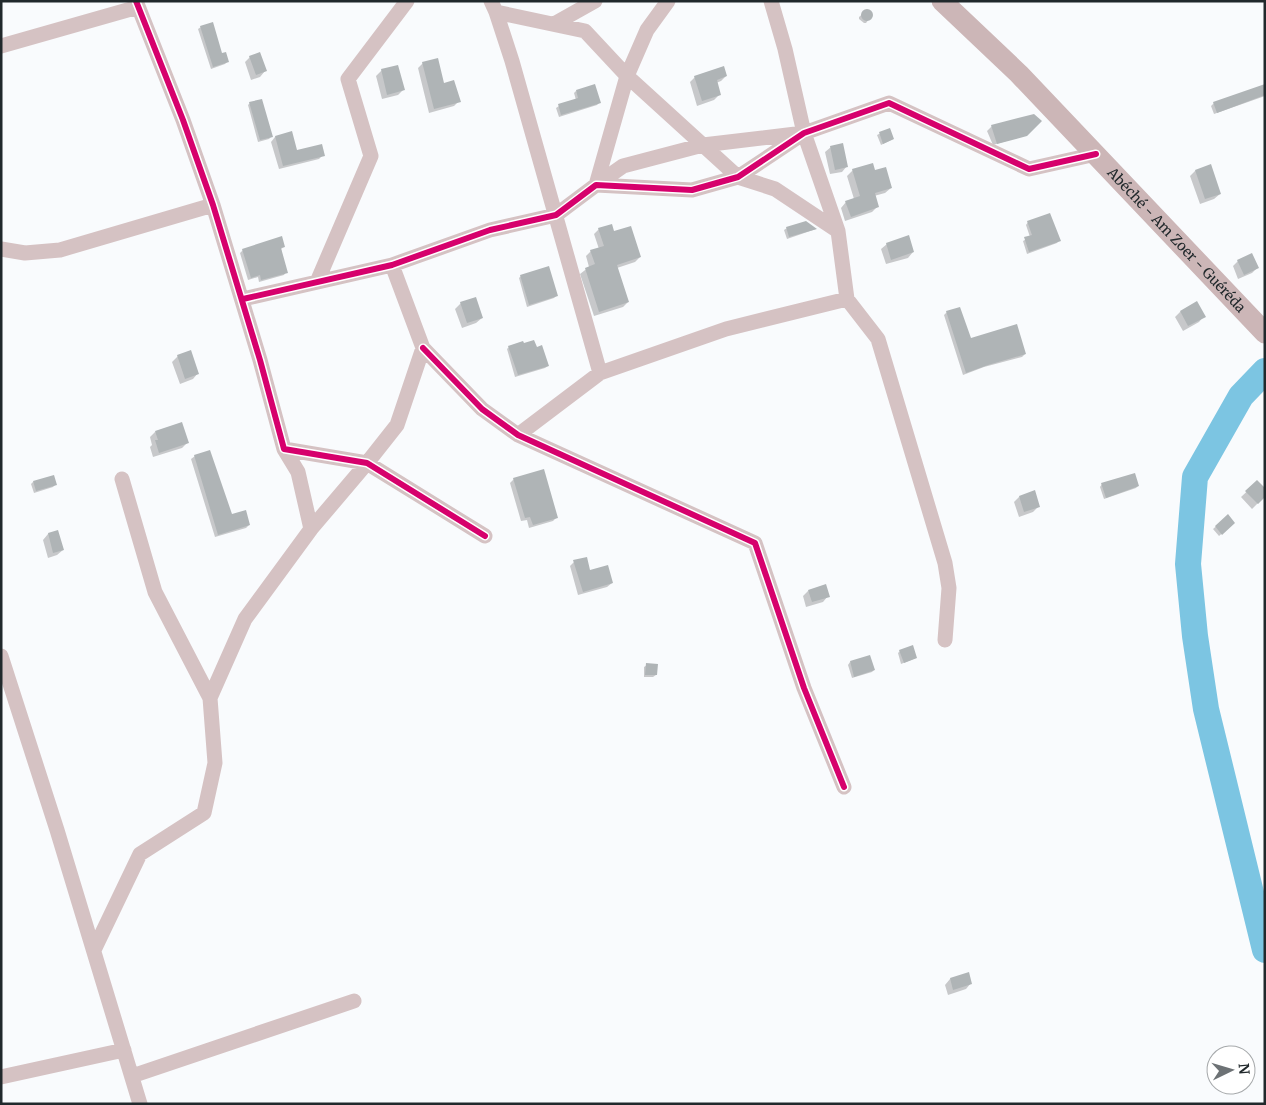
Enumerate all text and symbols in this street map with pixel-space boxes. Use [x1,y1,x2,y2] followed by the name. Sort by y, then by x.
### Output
[1103,163,1250,317] street label: Abéché - Am Zoer - Guéréda
[1206,1045,1256,1095] north arrow
[1235,1063,1253,1075] text: N

